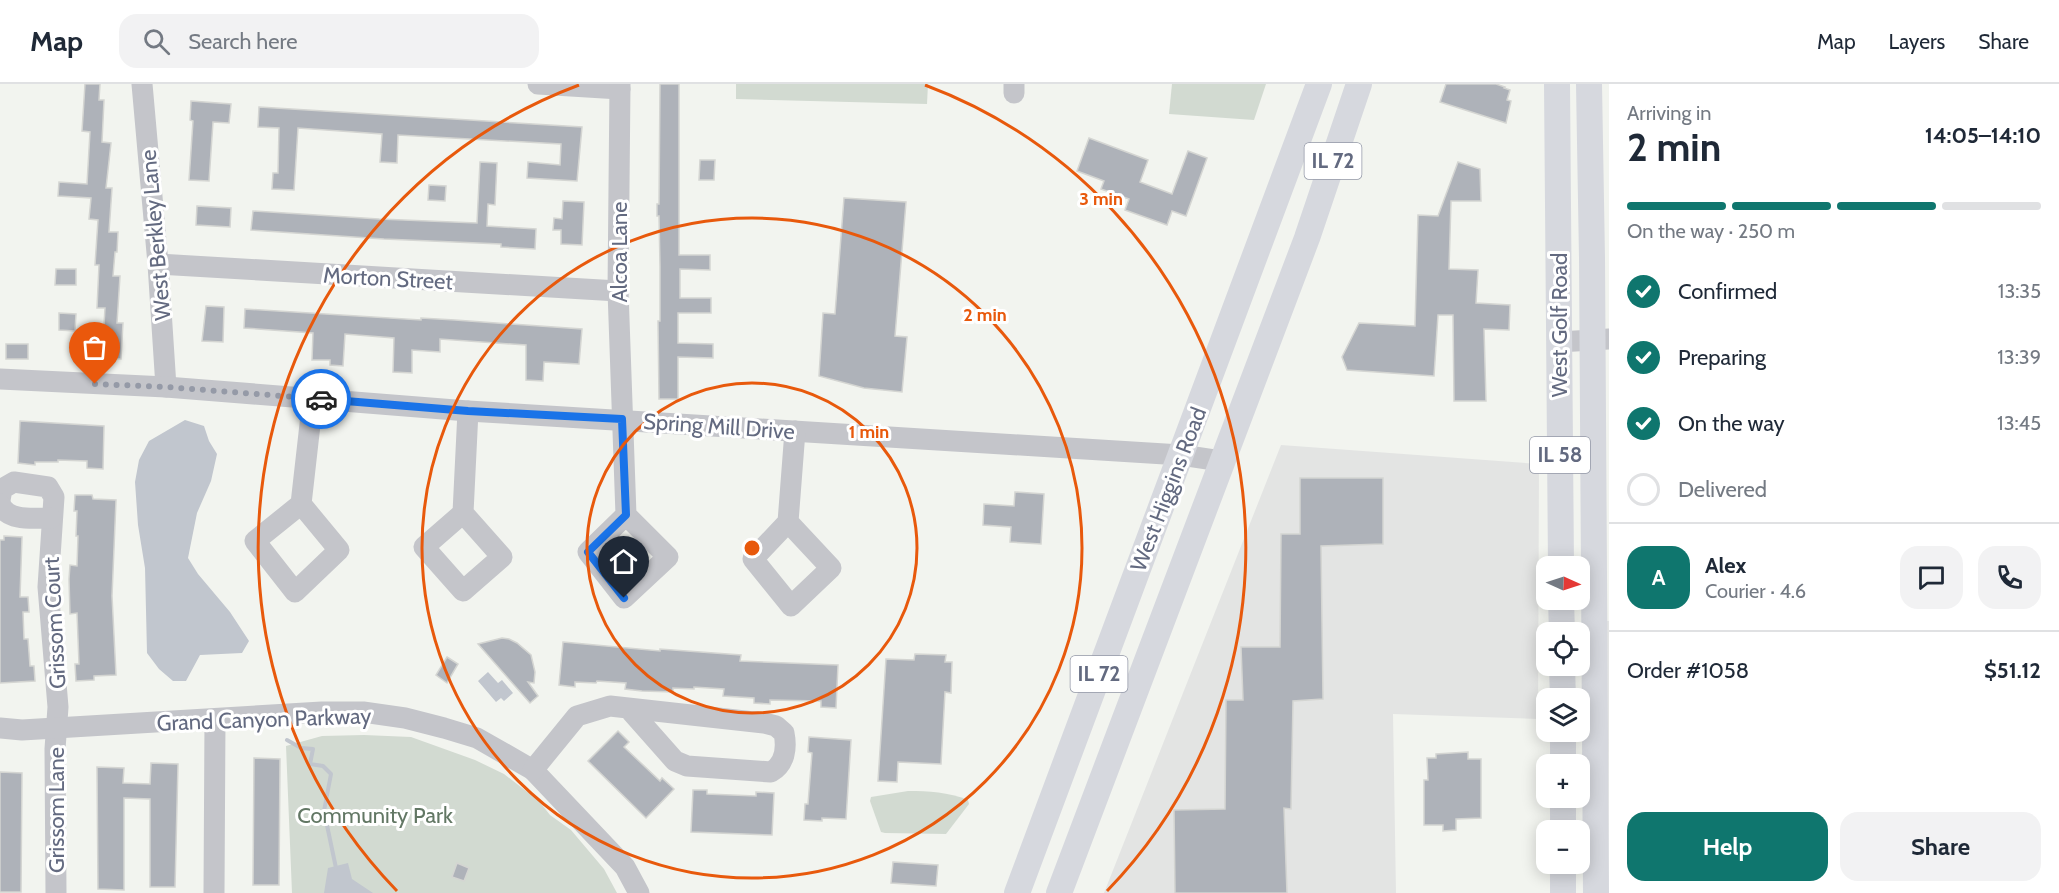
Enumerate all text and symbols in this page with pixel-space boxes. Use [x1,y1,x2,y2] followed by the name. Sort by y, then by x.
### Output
[119,14,539,68] search box
[30,24,83,58] text: Map
[140,25,173,58] icon: search
[188,28,297,55] text: Search here
[1817,29,1856,54] text: Map
[1889,29,1945,54] text: Layers
[1978,29,2029,54] text: Share
[1627,101,1711,125] text: Arriving in
[1925,122,2041,149] text: 14:05–14:10
[1627,123,1721,171] text: 2 min
[1304,143,1362,179] road number: IL 72
[135,148,176,321] street label: West Berkley Lane
[1079,188,1123,210] text: 3 min
[606,201,633,303] street label: Alcoa Lane
[1627,219,1795,243] text: On the way · 250 m
[1546,253,1573,397] street label: West Golf Road
[322,262,454,295] street label: Morton Street
[1627,275,1660,308] icon: check
[1678,278,1777,305] text: Confirmed
[1998,279,2041,303] text: 13:35
[963,304,1007,326] text: 2 min
[69,322,120,384] pin
[78,331,111,364] icon: bag
[1627,341,1660,374] icon: check
[1678,344,1766,371] text: Preparing
[1997,345,2041,369] text: 13:39
[291,369,351,429] courier
[305,383,338,416] icon: car
[1125,403,1212,575] street label: West Higgins Road
[1627,407,1660,440] icon: check
[642,408,796,445] street label: Spring Mill Drive
[1678,410,1785,437] text: On the way
[1997,411,2041,435] text: 13:45
[849,421,889,443] text: 1 min
[1530,437,1590,473] road number: IL 58
[1678,476,1767,503] text: Delivered
[598,536,649,598] pin
[742,538,762,558] centre of rings
[607,545,640,578] icon: home
[1900,546,1963,609] button: chat
[1978,546,2041,609] button: phone
[1705,552,1746,579] text: Alex
[38,556,71,690] street label: Grissom Court
[1536,556,1590,610] north arrow
[1536,556,1590,874] map controls
[1652,564,1665,591] text: A
[1705,579,1806,603] text: Courier · 4.6
[1536,622,1590,676] button: locate
[1070,656,1128,692] road number: IL 72
[1627,657,1749,684] text: Order #1058
[1984,657,2041,684] text: $51.12
[1536,688,1590,742] button: layers
[156,702,372,737] street label: Grand Canyon Parkway
[43,747,70,873] street label: Grissom Lane
[1536,754,1590,808] button: +
[297,802,453,829] park label: Community Park
[1627,812,1828,881] button: Help
[1840,812,2041,881] button: Share
[1536,820,1590,874] button: −

